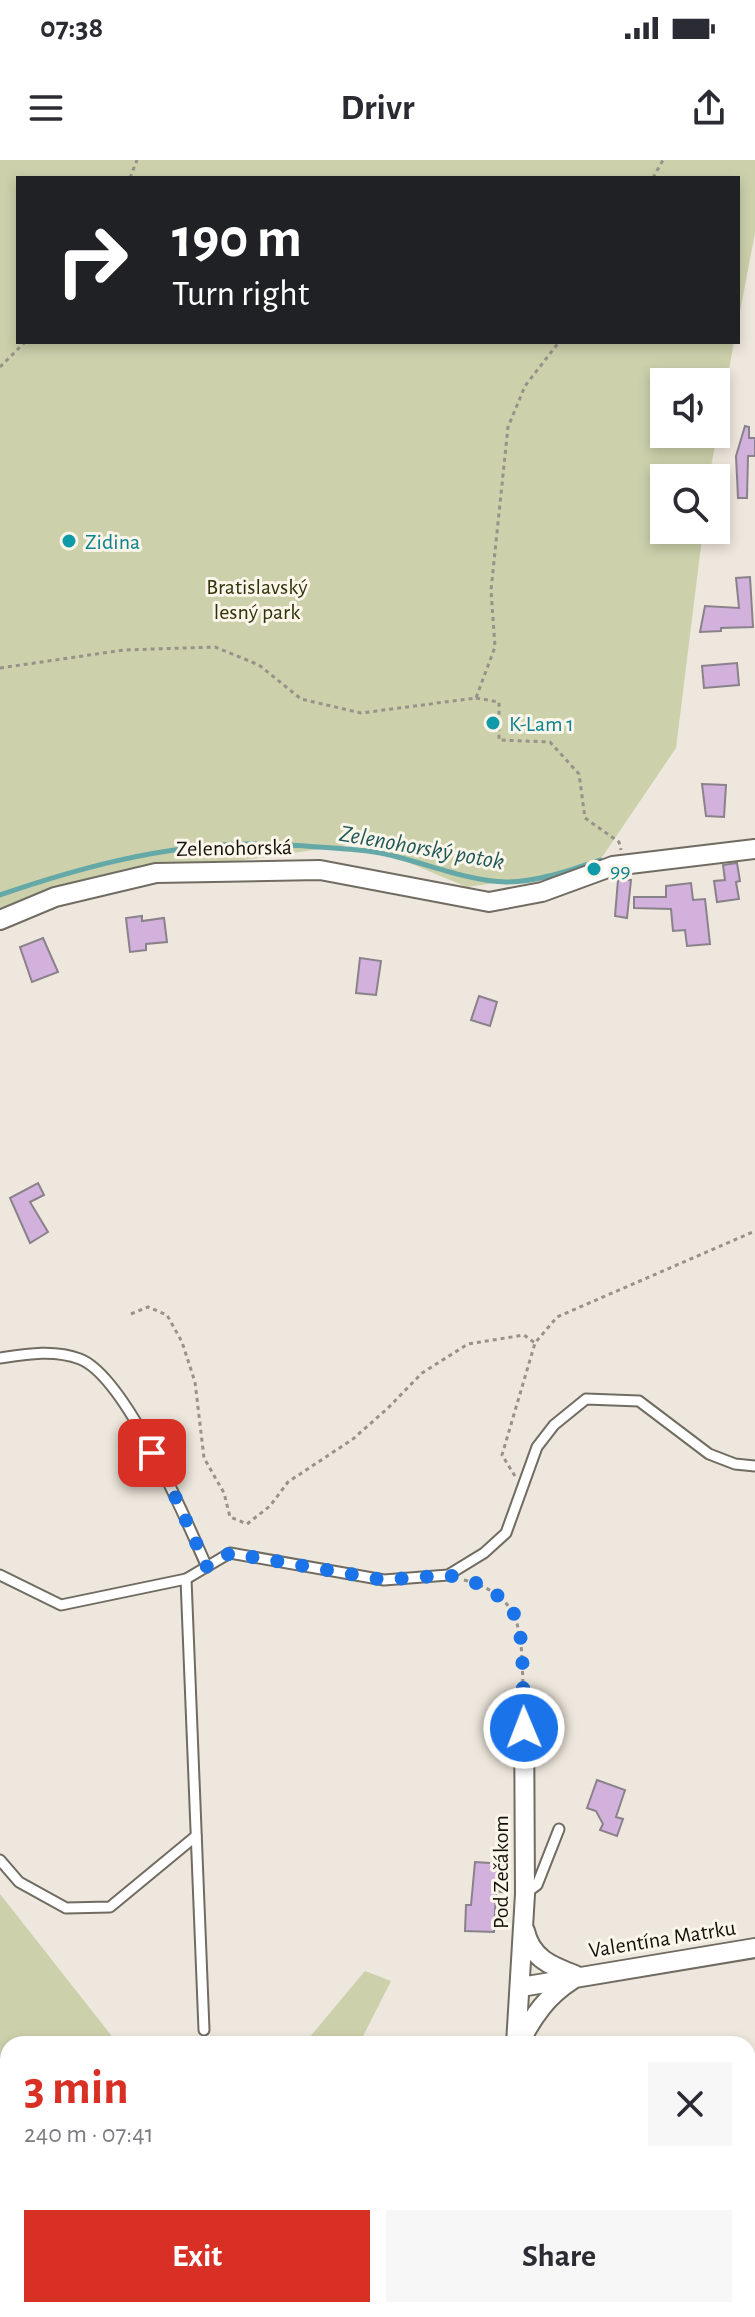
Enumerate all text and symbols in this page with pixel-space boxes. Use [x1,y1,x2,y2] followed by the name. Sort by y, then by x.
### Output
[40,13,103,43] text: 07:38
[24,86,68,130] icon: menu
[687,86,731,130] icon: share
[341,90,414,126] text: Drivr
[40,208,144,312] icon: right
[172,211,302,267] text: 190 m
[172,276,309,312] text: Turn right
[650,368,730,544] map controls
[650,368,730,448] button: sound
[650,464,730,544] button: search
[85,531,140,553] place label: Zidina
[60,532,78,550] marker: Zidina
[206,576,308,623] park label: Bratislavský lesný park
[509,713,574,735] place label: K-Lam 1
[484,714,502,732] marker: K-Lam 1
[338,822,506,874] water label: Zelenohorský potok
[176,836,292,860] street label: Zelenohorská
[610,859,631,881] place label: 99
[585,860,603,878] marker: 99
[118,1419,186,1487] pin
[130,1431,174,1475] icon: arrive
[482,1686,566,1770] position arrow
[490,1815,512,1929] street label: Pod Zečákom
[587,1917,737,1961] street label: Valentína Matrku
[648,2062,732,2146] button: close
[24,2065,129,2113] text: 3 min
[24,2121,154,2147] text: 240 m · 07:41
[24,2210,370,2302] button: Exit
[386,2210,732,2302] button: Share

